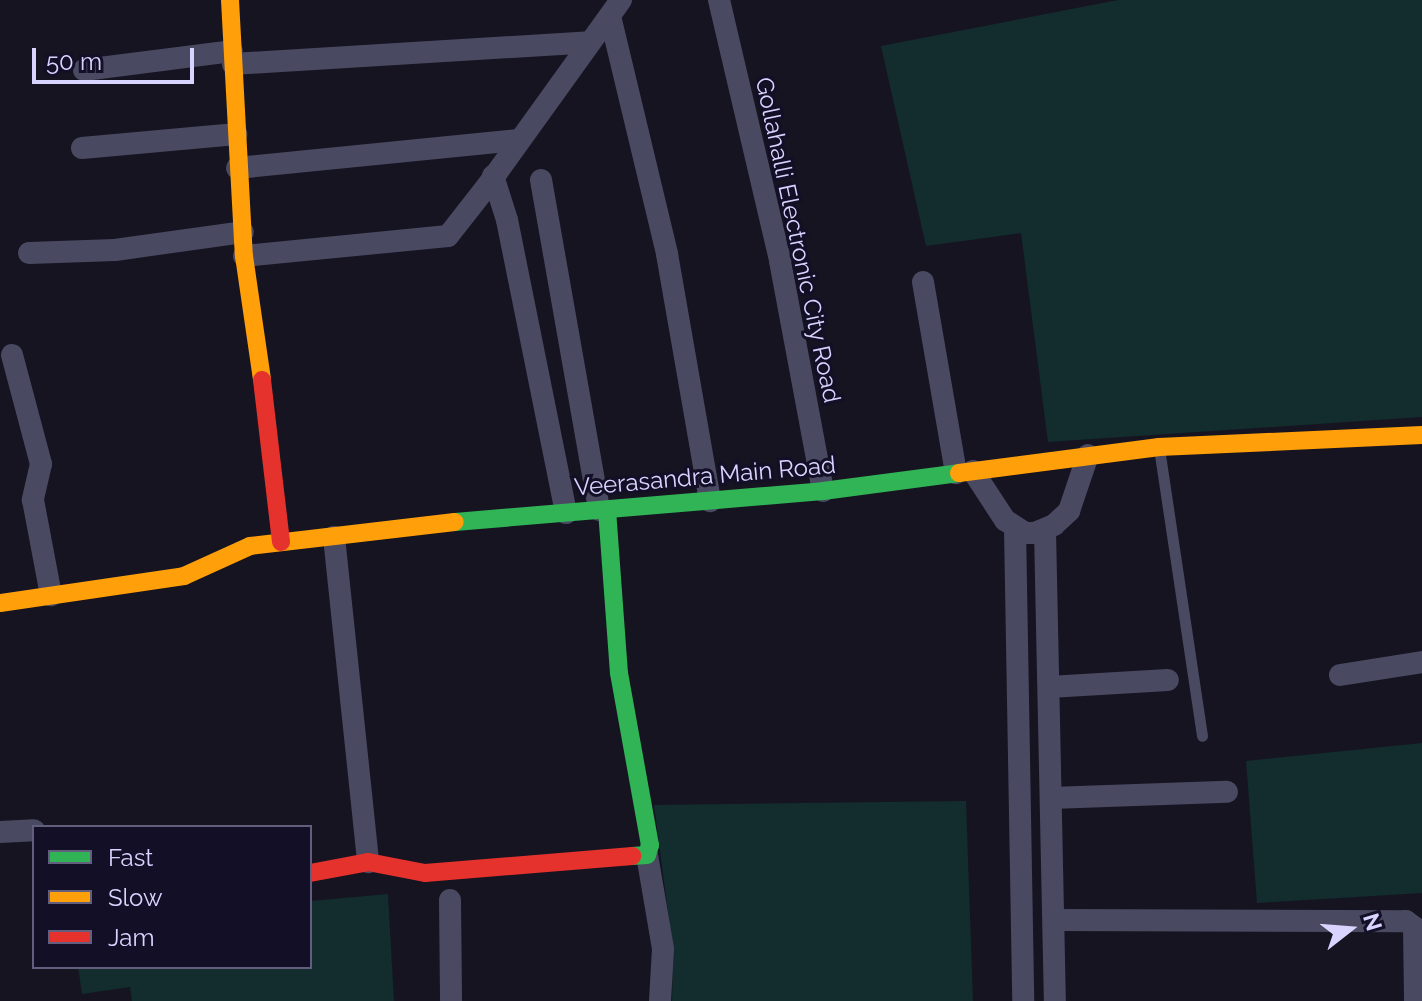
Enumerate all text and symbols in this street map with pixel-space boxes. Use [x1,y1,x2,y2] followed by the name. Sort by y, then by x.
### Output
[36,32,198,82] scale bar
[46,47,102,76] text: 50 m
[749,74,847,406] street label: Gollahalli Electronic City Road
[573,450,837,502] street label: Veerasandra Main Road
[32,825,312,969] legend
[108,843,153,872] text: Fast
[108,883,162,912] text: Slow
[1310,889,1390,969] north arrow
[1358,910,1388,934] text: N
[108,923,154,952] text: Jam

